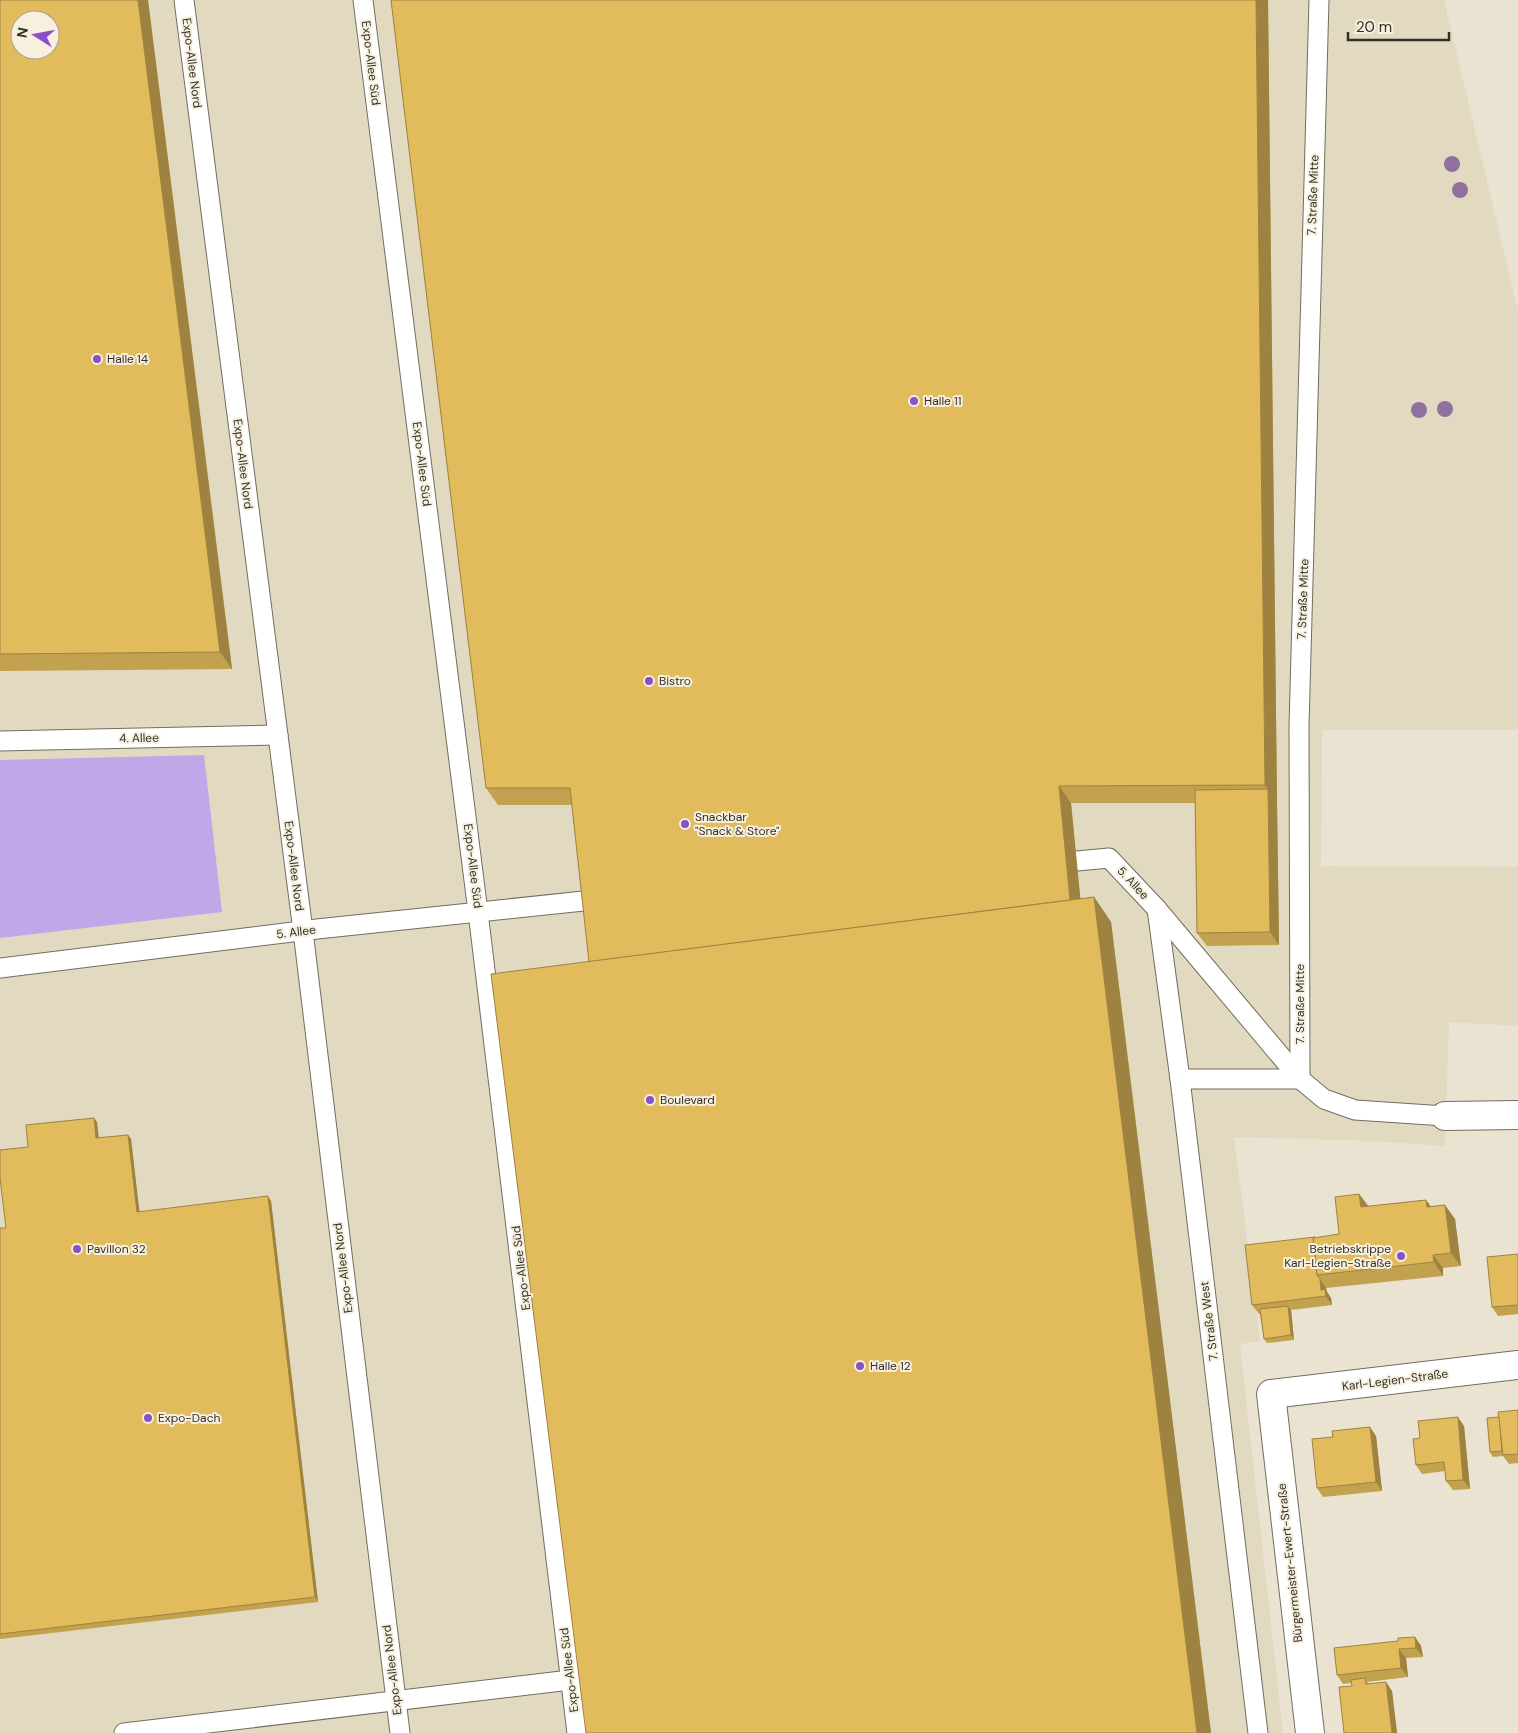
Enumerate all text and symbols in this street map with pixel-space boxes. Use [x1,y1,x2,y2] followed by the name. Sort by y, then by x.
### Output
[10,10,60,60] north arrow
[1348,10,1449,42] scale bar
[179,17,205,109] street label: Expo-Allee Nord
[1356,17,1392,37] text: 20 m
[358,20,384,106] street label: Expo-Allee Süd
[12,26,32,39] text: N
[1304,154,1322,236] street label: 7. Straße Mitte
[107,351,148,367] place label: Halle 14
[91,353,103,365] marker: Halle 14
[924,393,962,409] place label: Halle 11
[908,395,920,407] marker: Halle 11
[230,418,256,510] street label: Expo-Allee Nord
[409,421,435,507] street label: Expo-Allee Süd
[1294,558,1312,640] street label: 7. Straße Mitte
[659,673,691,689] place label: Bistro
[643,675,655,687] marker: Bistro
[119,730,159,746] street label: 4. Allee
[695,809,780,839] place label: Snackbar "Snack & Store"
[679,818,691,830] marker: Snackbar "Snack & Store"
[281,820,307,912] street label: Expo-Allee Nord
[460,823,486,909] street label: Expo-Allee Süd
[1114,863,1153,903] street label: 5. Allee
[275,922,317,942] street label: 5. Allee
[1292,963,1308,1044] street label: 7. Straße Mitte
[660,1092,715,1108] place label: Boulevard
[644,1094,656,1106] marker: Boulevard
[330,1222,356,1314] street label: Expo-Allee Nord
[508,1225,534,1311] street label: Expo-Allee Süd
[87,1241,146,1257] place label: Pavillon 32
[1284,1241,1391,1271] place label: Betriebskrippe Karl-Legien-Straße
[71,1243,83,1255] marker: Pavillon 32
[1395,1250,1407,1262] marker: Betriebskrippe Karl-Legien-Straße
[1196,1280,1222,1362] street label: 7. Straße West
[870,1358,911,1374] place label: Halle 12
[854,1360,866,1372] marker: Halle 12
[1341,1366,1449,1394] street label: Karl-Legien-Straße
[158,1410,221,1426] place label: Expo-Dach
[142,1412,154,1424] marker: Expo-Dach
[1274,1482,1306,1643] street label: Bürgermeister-Ewert-Straße
[379,1624,405,1716] street label: Expo-Allee Nord
[556,1627,582,1713] street label: Expo-Allee Süd

